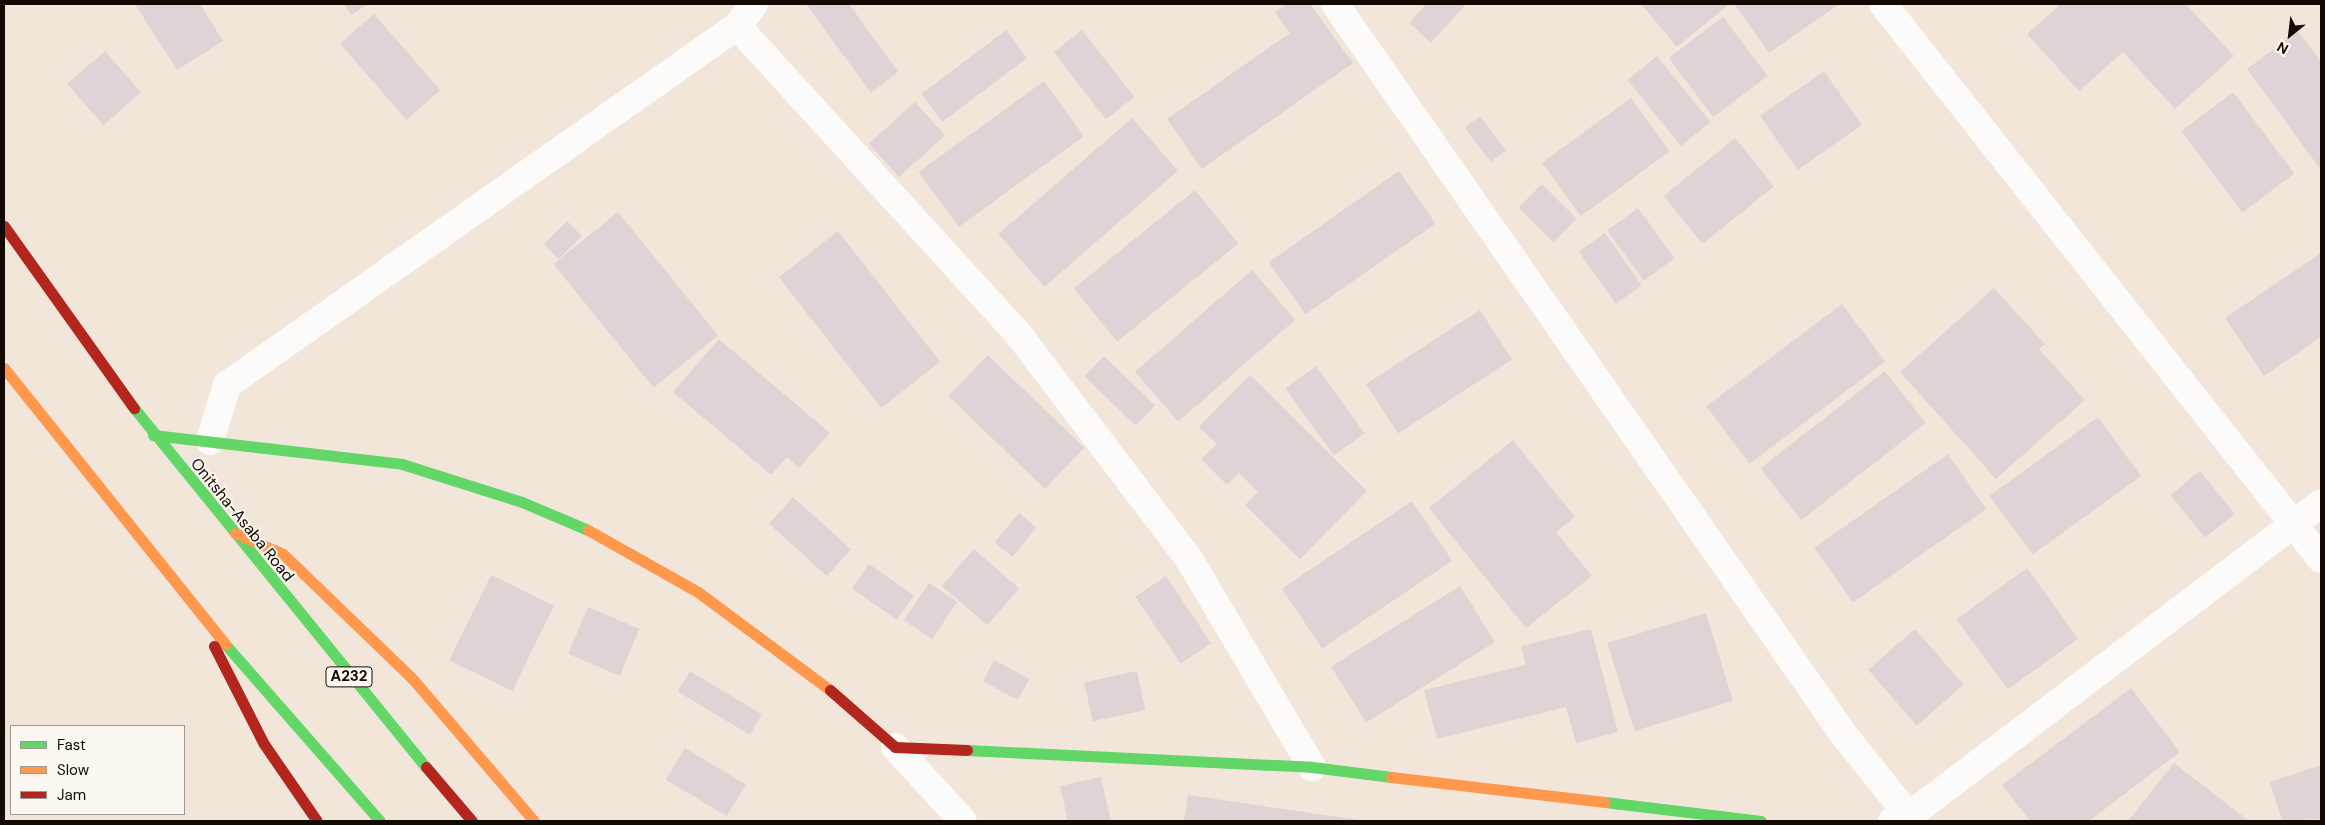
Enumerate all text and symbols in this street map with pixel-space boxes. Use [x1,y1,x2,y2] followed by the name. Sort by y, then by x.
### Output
[2265,10,2315,60] north arrow
[2274,38,2292,58] text: N
[186,454,298,586] street label: Onitsha-Asaba Road
[325,664,373,690] road number: A232
[10,725,185,815] legend
[57,735,86,755] text: Fast
[57,760,89,780] text: Slow
[57,785,86,805] text: Jam

